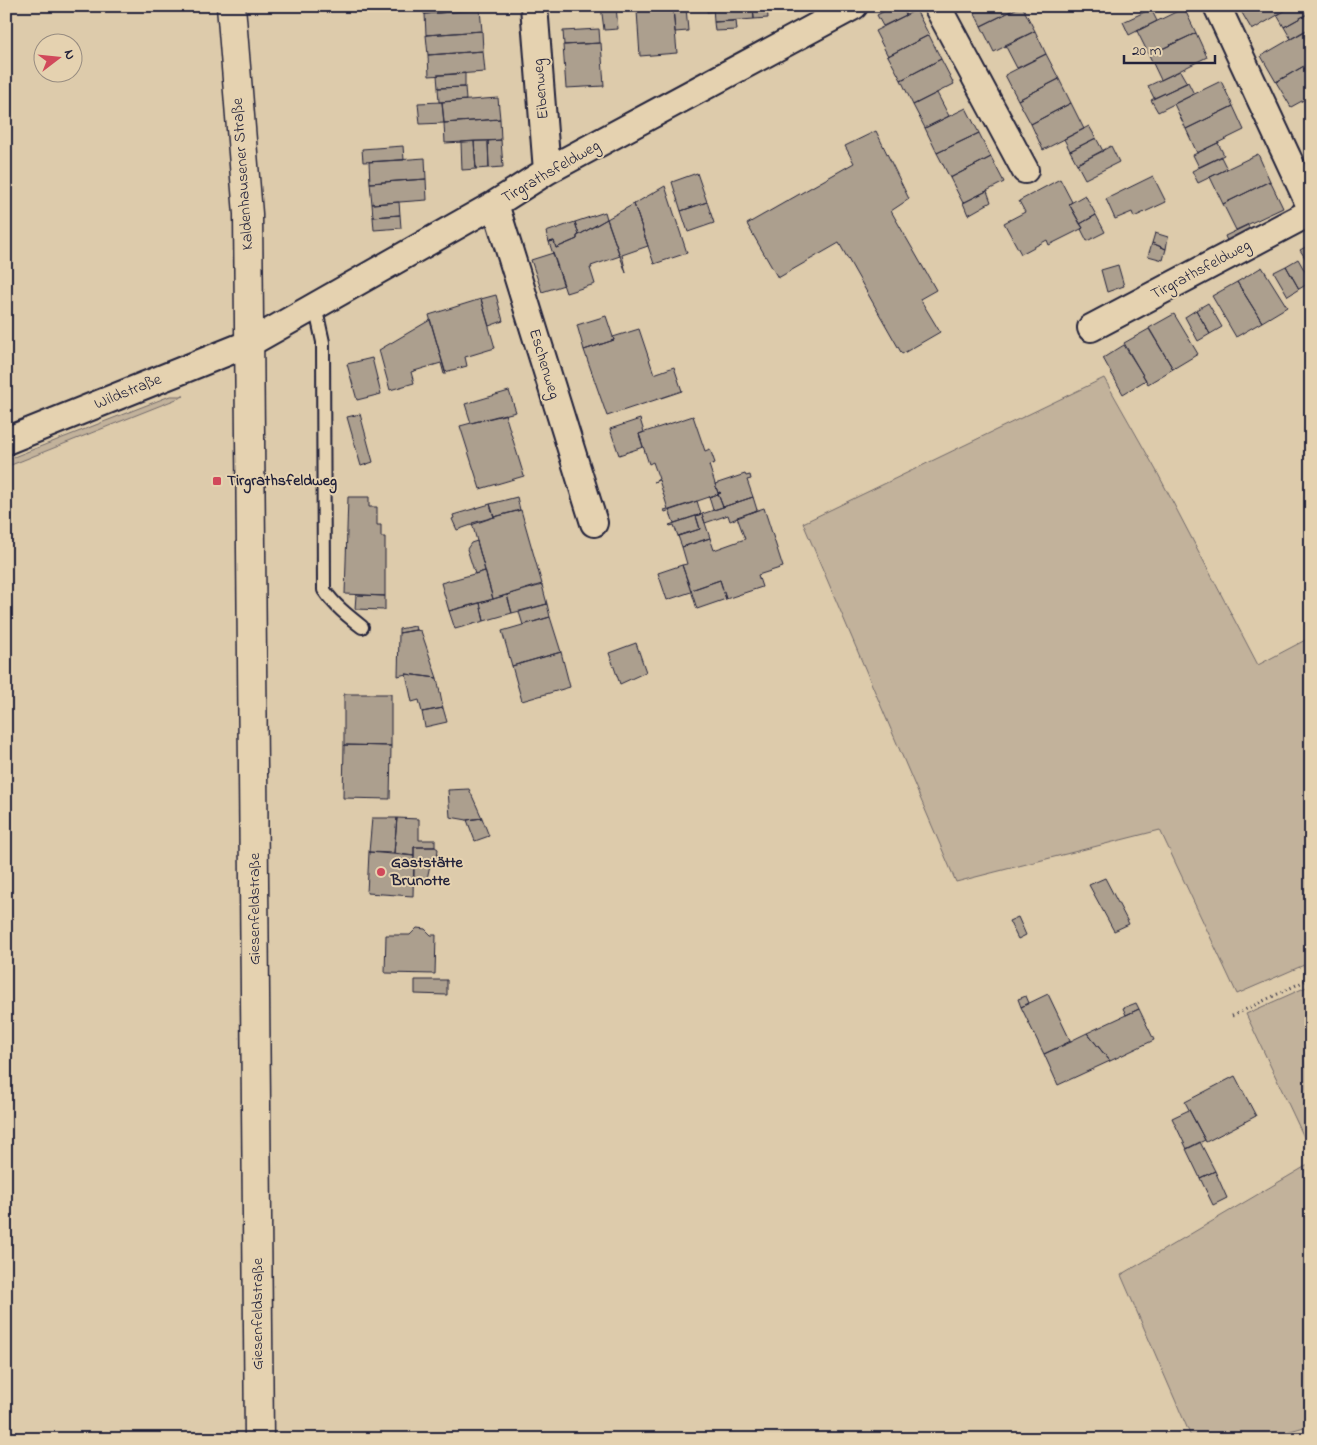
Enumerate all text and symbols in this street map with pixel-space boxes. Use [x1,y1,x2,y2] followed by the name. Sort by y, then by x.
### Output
[32,32,82,82] north arrow
[1124,32,1216,64] scale bar
[1132,40,1162,62] text: 20 m
[58,47,80,62] text: N
[526,58,556,120] street label: Eibenweg
[226,96,260,251] street label: Kaldenhausener Straße
[497,134,605,210] street label: Tirgrathsfeldweg
[1147,234,1255,306] street label: Tirgrathsfeldweg
[522,326,566,402] street label: Eschenweg
[91,367,166,416] street label: Wildstraße
[227,469,337,494] place label: Tirgrathsfeldweg
[211,475,223,487] marker: Tirgrathsfeldweg
[390,851,464,893] place label: Gaststätte Brunotte
[243,852,267,965] street label: Giesenfeldstraße
[375,866,387,878] marker: Gaststätte Brunotte
[246,1257,270,1370] street label: Giesenfeldstraße

